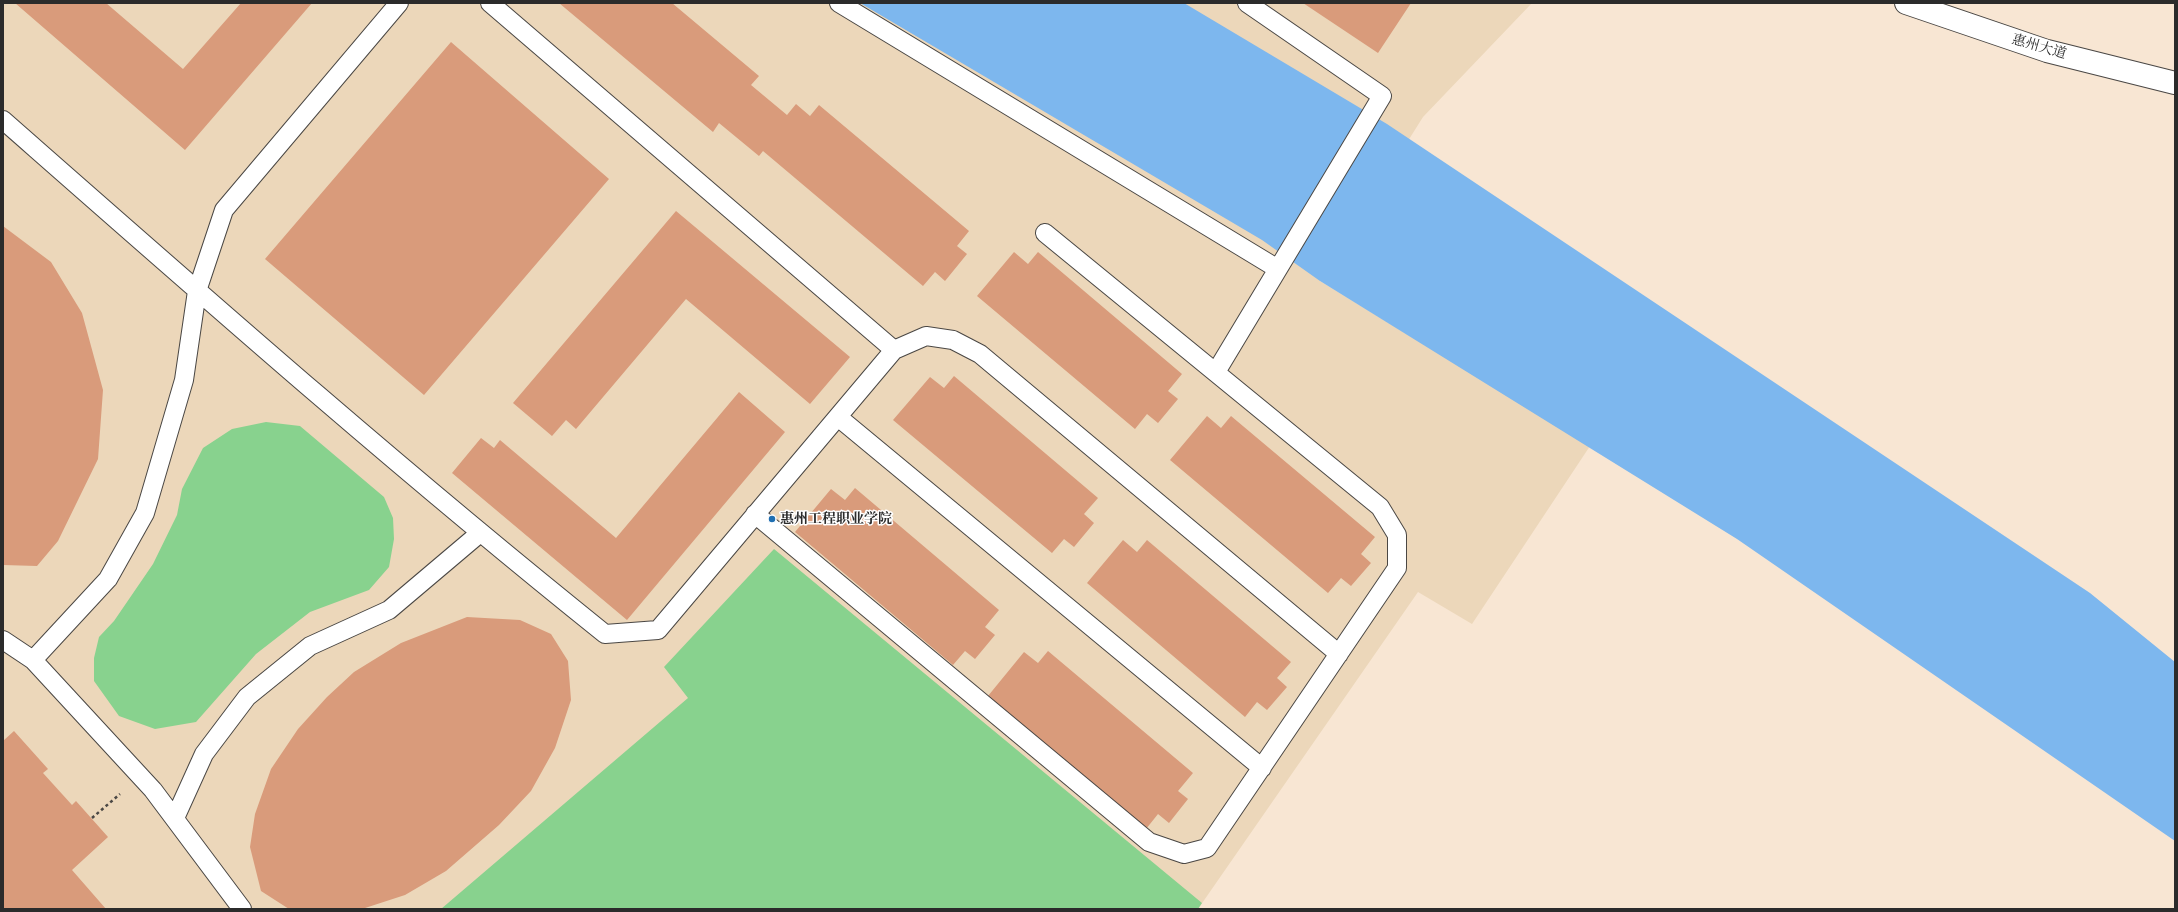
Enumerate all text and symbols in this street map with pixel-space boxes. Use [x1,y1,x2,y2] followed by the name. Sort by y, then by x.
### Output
[2010,31,2068,63] street label: 惠州大道
[780,511,892,527] place label: 惠州工程职业学院
[767,514,777,524] marker: 惠州工程职业学院

